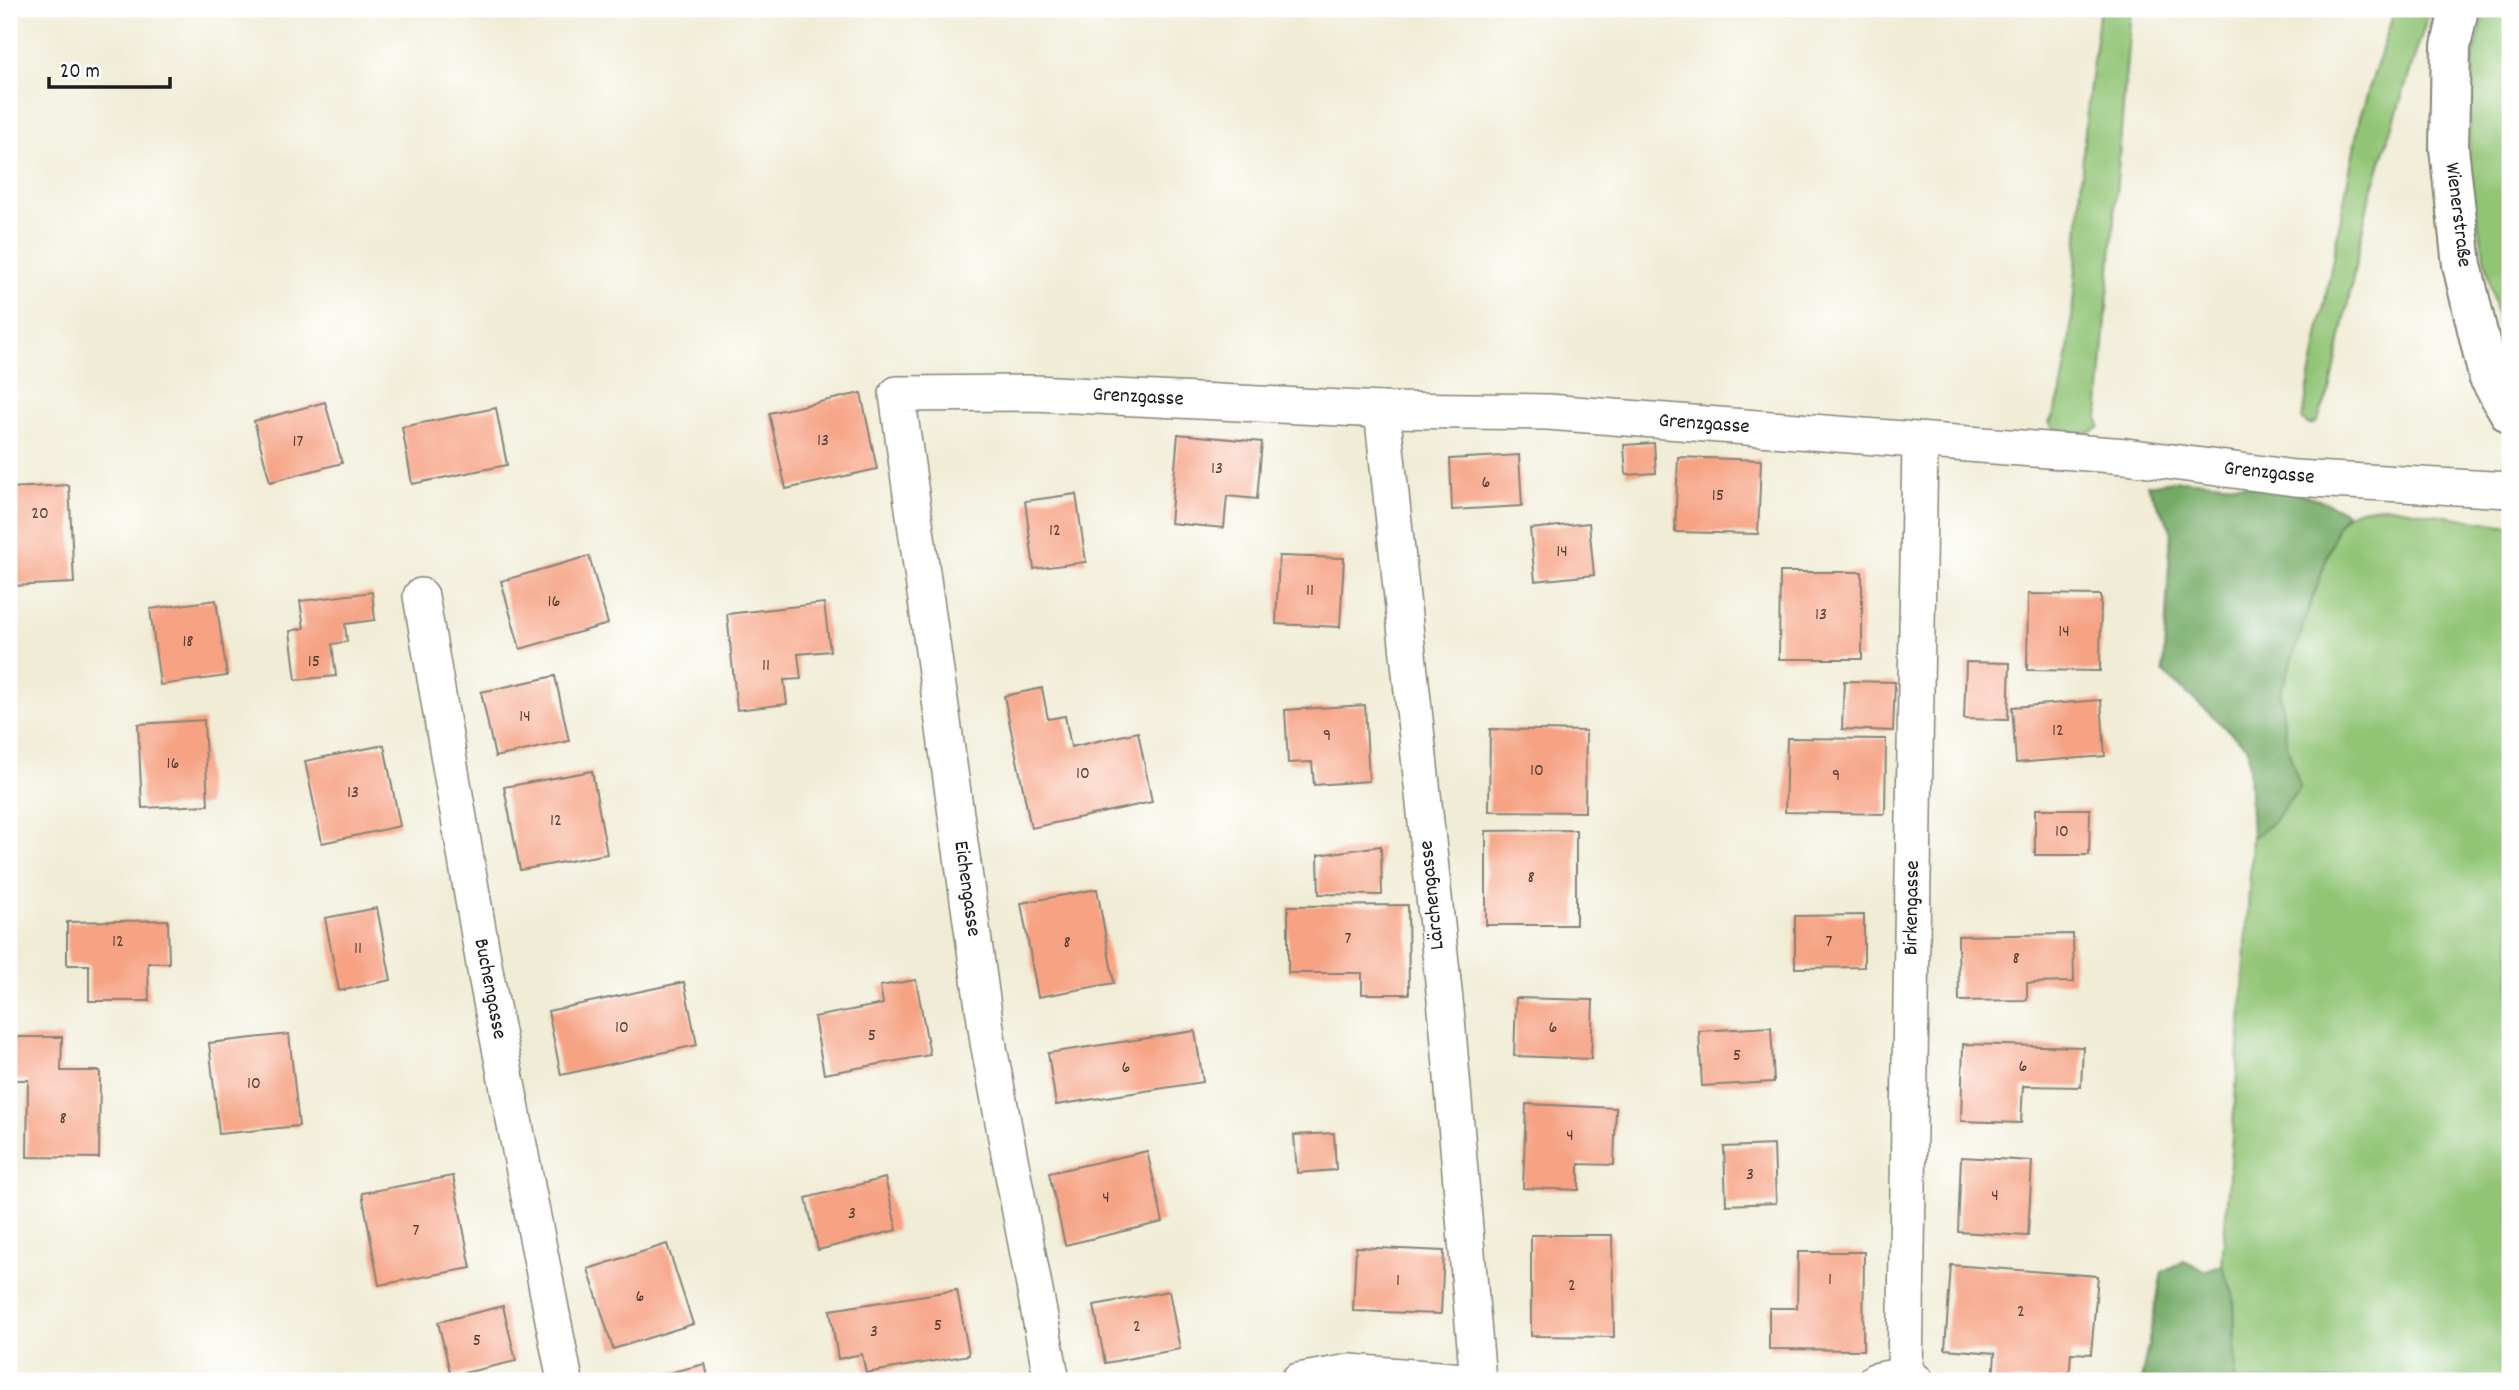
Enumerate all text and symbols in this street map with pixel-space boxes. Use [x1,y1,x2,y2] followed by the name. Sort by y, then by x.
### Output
[49,46,170,90] scale bar
[60,58,100,88] text: 20 m
[2436,161,2478,269] street label: Wienerstraße
[1092,381,1184,415] street label: Grenzgasse
[1657,407,1751,443] street label: Grenzgasse
[817,429,829,454] house number: 13
[293,430,304,455] house number: 17
[2222,454,2316,494] street label: Grenzgasse
[1211,457,1223,482] house number: 13
[1482,471,1490,496] house number: 6
[1712,484,1724,509] house number: 15
[31,502,49,527] house number: 20
[1049,519,1061,544] house number: 12
[1556,540,1568,565] house number: 14
[1306,579,1314,604] house number: 11
[548,590,560,615] house number: 16
[1815,603,1827,628] house number: 13
[2058,620,2070,645] house number: 14
[182,630,194,655] house number: 18
[308,650,320,675] house number: 15
[762,654,770,679] house number: 11
[519,705,531,730] house number: 14
[2052,719,2064,744] house number: 12
[1323,724,1331,749] house number: 9
[167,752,179,777] house number: 16
[1530,759,1544,784] house number: 10
[1076,762,1090,787] house number: 10
[1832,764,1840,789] house number: 9
[347,781,359,806] house number: 13
[550,809,562,834] house number: 12
[2055,820,2069,845] house number: 10
[944,839,988,939] street label: Eichengasse
[1412,839,1454,951] street label: Lärchengasse
[1897,860,1929,956] street label: Birkengasse
[1527,866,1535,891] house number: 8
[1345,927,1352,952] house number: 7
[112,930,124,955] house number: 12
[1826,930,1833,955] house number: 7
[1063,931,1071,956] house number: 8
[465,936,513,1042] street label: Buchengasse
[354,937,362,962] house number: 11
[2012,947,2020,972] house number: 8
[615,1016,629,1041] house number: 10
[1549,1016,1557,1041] house number: 6
[868,1024,876,1049] house number: 5
[1733,1044,1741,1069] house number: 5
[2019,1055,2027,1080] house number: 6
[1122,1056,1130,1081] house number: 6
[247,1072,261,1097] house number: 10
[59,1107,67,1132] house number: 8
[1566,1124,1574,1149] house number: 4
[1746,1163,1754,1188] house number: 3
[1991,1184,1999,1209] house number: 4
[1102,1186,1110,1211] house number: 4
[848,1202,856,1227] house number: 3
[413,1219,420,1244] house number: 7
[1828,1268,1832,1293] house number: 1
[1396,1269,1400,1294] house number: 1
[1568,1274,1576,1299] house number: 2
[636,1285,644,1310] house number: 6
[2017,1300,2025,1325] house number: 2
[934,1314,942,1339] house number: 5
[1133,1315,1141,1340] house number: 2
[870,1320,878,1345] house number: 3
[473,1329,481,1354] house number: 5

